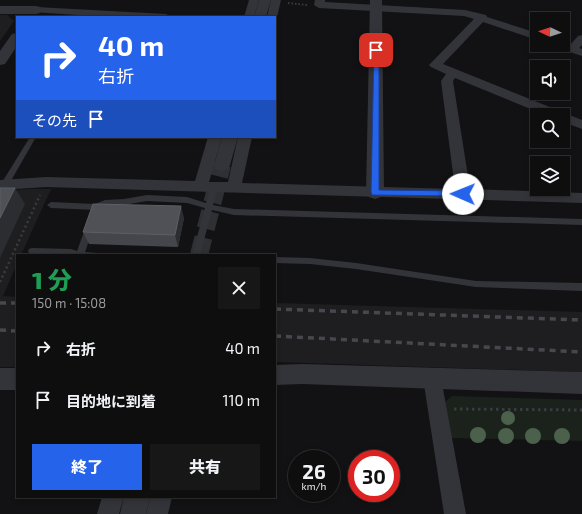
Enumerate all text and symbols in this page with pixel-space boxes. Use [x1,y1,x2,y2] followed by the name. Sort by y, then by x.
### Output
[530,12,570,52] north arrow
[530,12,570,196] map controls
[98,28,164,62] text: 40 m
[32,32,84,84] icon: right
[359,33,393,67] pin
[365,39,387,61] icon: arrive
[530,60,570,100] button: sound
[98,65,134,87] text: 右折
[85,108,107,130] icon: arrive
[530,108,570,148] button: search
[32,111,77,129] text: その先
[530,156,570,196] button: layers
[442,173,484,215] position arrow
[32,265,72,294] text: 1 分
[218,267,260,309] button: close
[32,295,106,311] text: 150 m · 15:08
[32,337,54,359] icon: right
[225,339,260,357] text: 40 m
[66,340,96,358] text: 右折
[32,389,54,411] icon: arrive
[223,391,260,409] text: 110 m
[66,392,156,410] text: 目的地に到着
[32,444,142,490] button: 終了
[150,444,260,490] button: 共有
[348,450,400,502] speed limit sign: 30
[302,459,326,483] text: 26
[302,480,326,492] text: km/h

